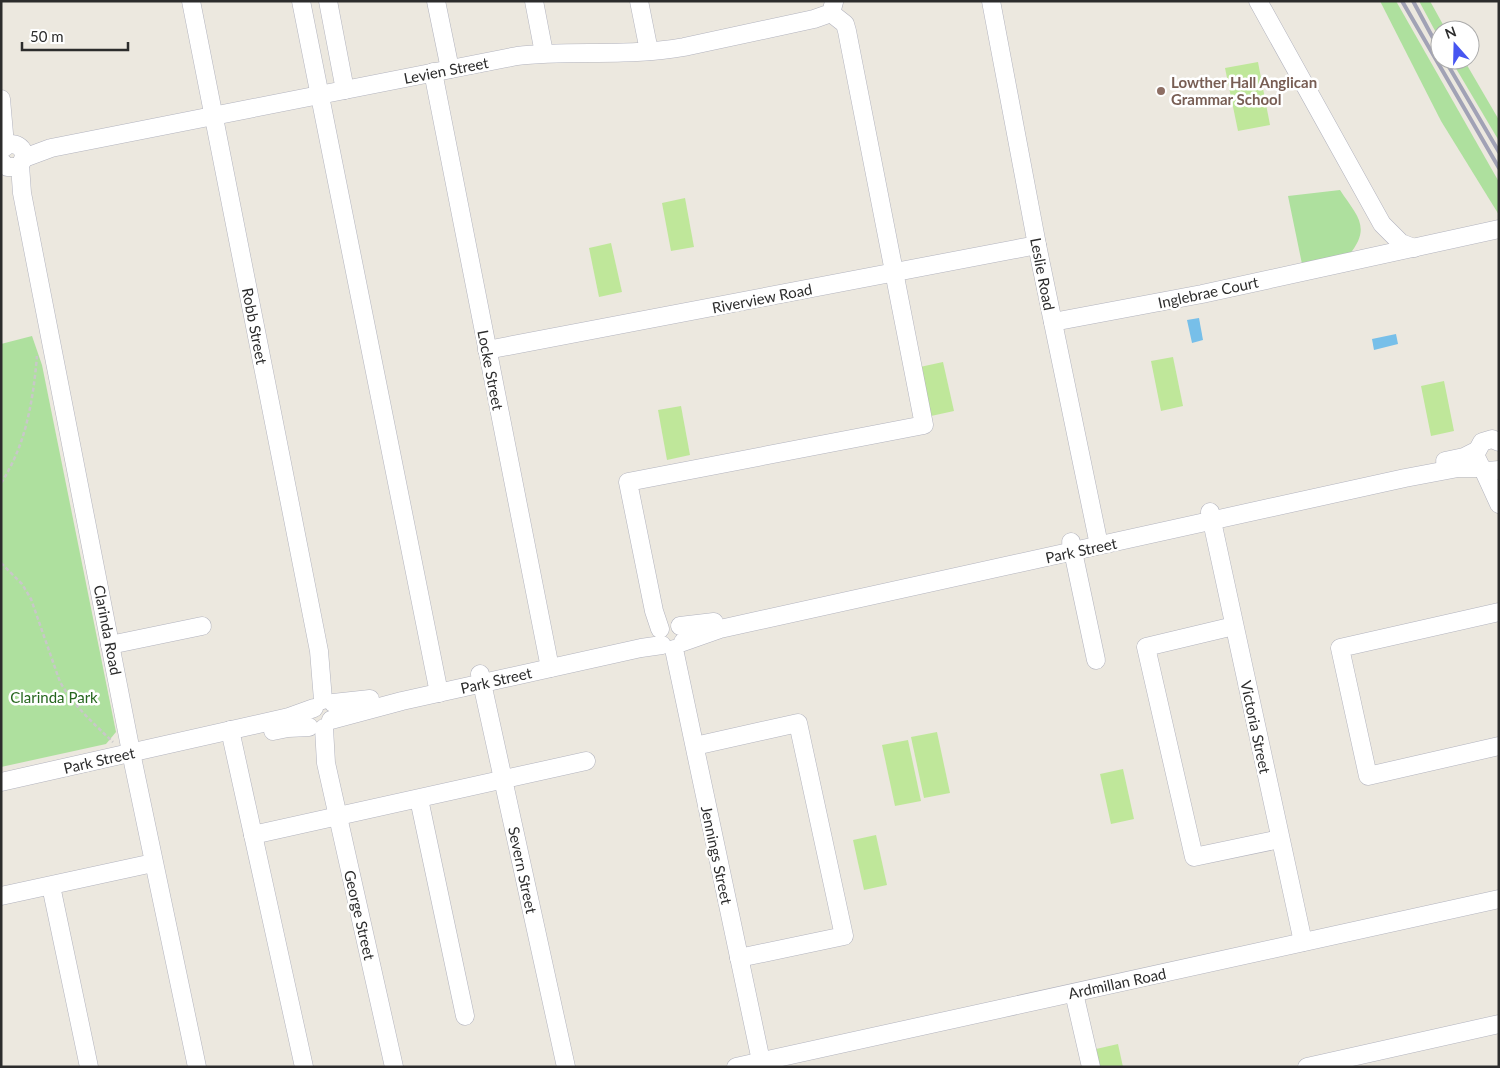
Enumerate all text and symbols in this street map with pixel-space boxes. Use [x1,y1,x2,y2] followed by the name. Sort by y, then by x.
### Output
[22,20,129,52] scale bar
[1430,20,1480,70] north arrow
[1442,22,1458,42] text: N
[30,27,64,45] text: 50 m
[402,53,490,87] street label: Levien Street
[1171,73,1317,108] place label: Lowther Hall Anglican Grammar School
[1155,85,1167,97] marker: Lowther Hall Anglican Grammar School
[1027,236,1059,312] street label: Leslie Road
[1156,272,1260,311] street label: Inglebrae Court
[710,279,814,317] street label: Riverview Road
[239,286,271,366] street label: Robb Street
[474,328,508,412] street label: Locke Street
[1044,534,1119,566] street label: Park Street
[90,583,126,677] street label: Clarinda Road
[459,663,534,697] street label: Park Street
[1237,679,1275,776] street label: Victoria Street
[10,688,98,706] park label: Clarinda Park
[62,743,137,777] street label: Park Street
[698,804,736,907] street label: Jennings Street
[505,825,541,916] street label: Severn Street
[341,868,379,962] street label: George Street
[1066,964,1168,1002] street label: Ardmillan Road

